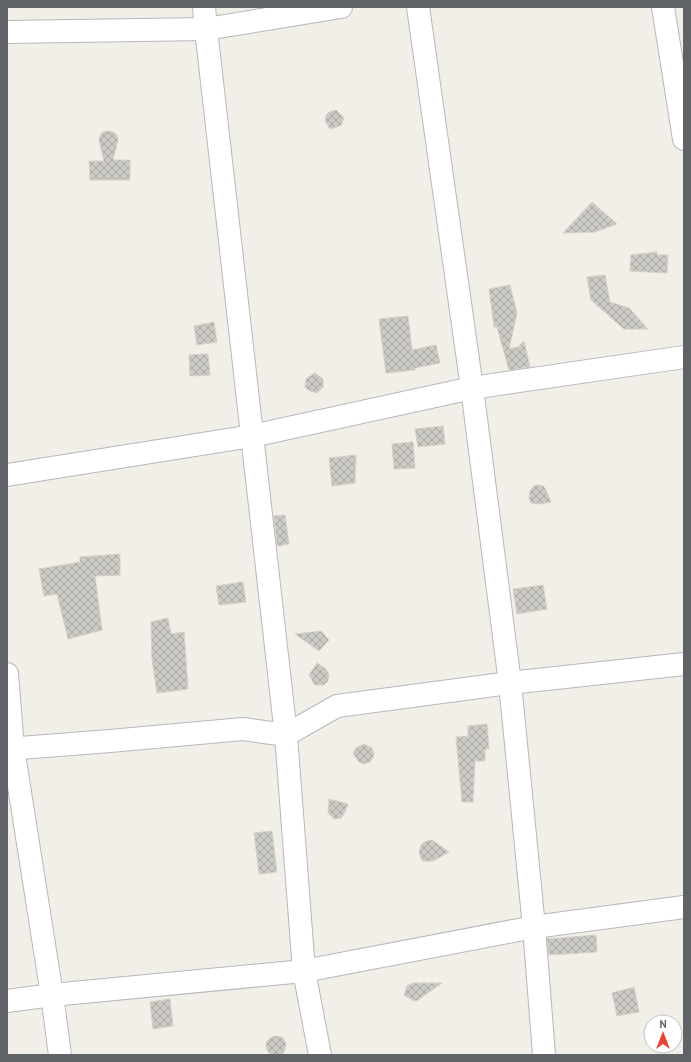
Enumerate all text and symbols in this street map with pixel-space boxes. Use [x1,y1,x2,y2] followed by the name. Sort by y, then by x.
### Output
[643,1014,683,1054] north arrow
[659,1017,667,1031] text: N

